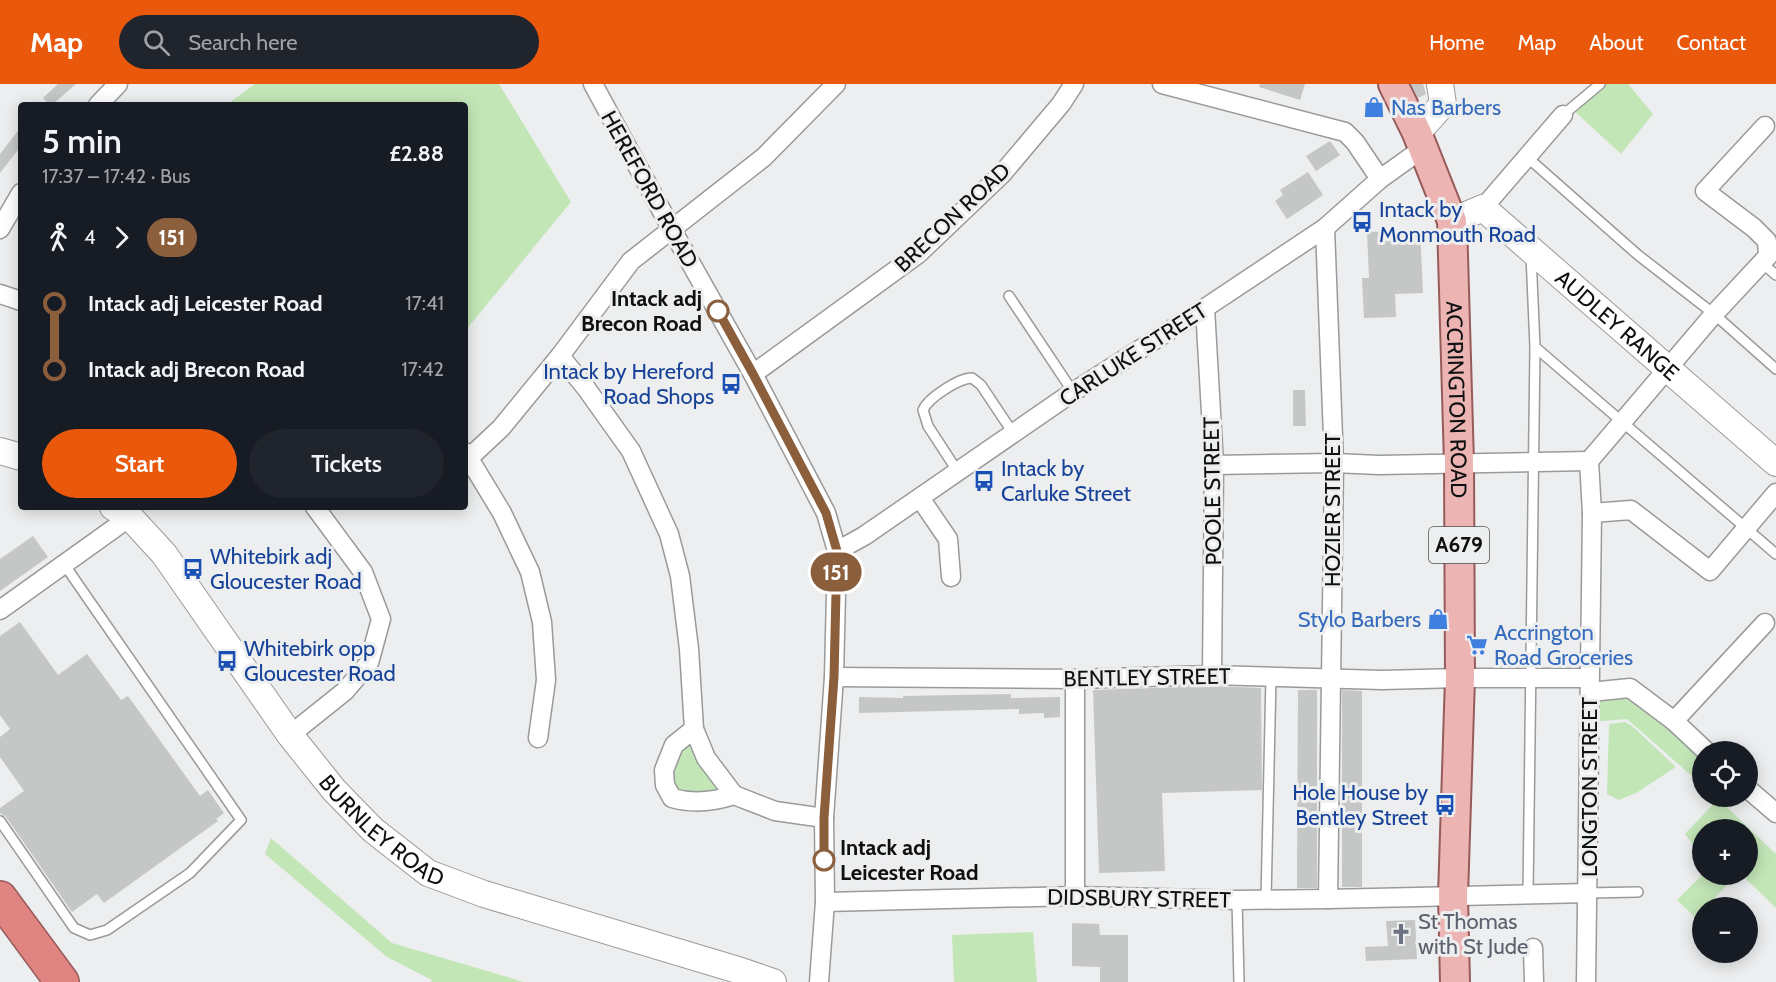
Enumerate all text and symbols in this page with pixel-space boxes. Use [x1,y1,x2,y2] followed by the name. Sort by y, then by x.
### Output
[119,15,539,69] search box
[30,25,83,59] text: Map
[140,26,173,59] icon: search
[188,29,297,56] text: Search here
[1429,30,1485,55] text: Home
[1518,30,1556,55] text: Map
[1589,30,1643,55] text: About
[1676,30,1746,55] text: Contact
[1391,94,1501,121] place label: Nas Barbers
[1362,95,1386,119] shop icon: Nas Barbers
[595,106,704,272] street label: HEREFORD ROAD
[42,121,122,161] text: 5 min
[389,140,444,167] text: £2.88
[889,157,1016,278] street label: BRECON ROAD
[42,164,191,188] text: 17:37 – 17:42 · Bus
[1379,196,1536,248] place label: Intack by Monmouth Road
[1350,210,1374,234] bus stop icon: Intack by Monmouth Road
[42,221,75,254] icon: walk
[105,221,138,254] icon: forward
[84,225,96,249] text: 4
[159,225,185,250] text: 151
[1550,264,1685,387] street label: AUDLEY RANGE
[581,285,702,337] place label: Intack adj Brecon Road
[88,290,322,317] text: Intack adj Leicester Road
[405,291,444,315] text: 17:41
[1054,297,1212,412] street label: CARLUKE STREET
[707,300,729,322] marker: Intack adj Brecon Road
[1440,301,1472,498] street label: ACCRINGTON ROAD
[88,356,305,383] text: Intack adj Brecon Road
[401,357,444,381] text: 17:42
[543,358,714,410] place label: Intack by Hereford Road Shops
[719,372,743,396] bus stop icon: Intack by Hereford Road Shops
[1198,416,1227,566] street label: POOLE STREET
[42,429,237,498] button: Start
[249,429,444,498] button: Tickets
[1319,433,1346,587] street label: HOZIER STREET
[1001,455,1131,507] place label: Intack by Carluke Street
[972,469,996,493] bus stop icon: Intack by Carluke Street
[1429,527,1489,563] road number: A679
[210,543,362,595] place label: Whitebirk adj Gloucester Road
[802,552,870,592] line badge: 151
[181,557,205,581] bus stop icon: Whitebirk adj Gloucester Road
[823,560,849,585] text: 151
[1298,606,1421,633] place label: Stylo Barbers
[1426,607,1450,631] shop icon: Stylo Barbers
[1494,619,1633,671] place label: Accrington Road Groceries
[1465,633,1489,657] supermarket icon: Accrington Road Groceries
[244,635,396,687] place label: Whitebirk opp Gloucester Road
[215,649,239,673] bus stop icon: Whitebirk opp Gloucester Road
[1063,663,1231,692] street label: BENTLEY STREET
[1576,697,1603,877] street label: LONGTON STREET
[1692,741,1758,963] map controls
[1692,741,1758,807] button: locate
[313,769,448,892] street label: BURNLEY ROAD
[1292,779,1429,831] place label: Hole House by Bentley Street
[1433,793,1457,817] bus stop icon: Hole House by Bentley Street
[1692,819,1758,885] button: +
[840,834,979,886] place label: Intack adj Leicester Road
[813,849,835,871] marker: Intack adj Leicester Road
[1047,883,1231,914] street label: DIDSBURY STREET
[1692,897,1758,963] button: −
[1418,908,1528,960] place label: St Thomas with St Jude
[1389,922,1413,946] church icon: St Thomas with St Jude

